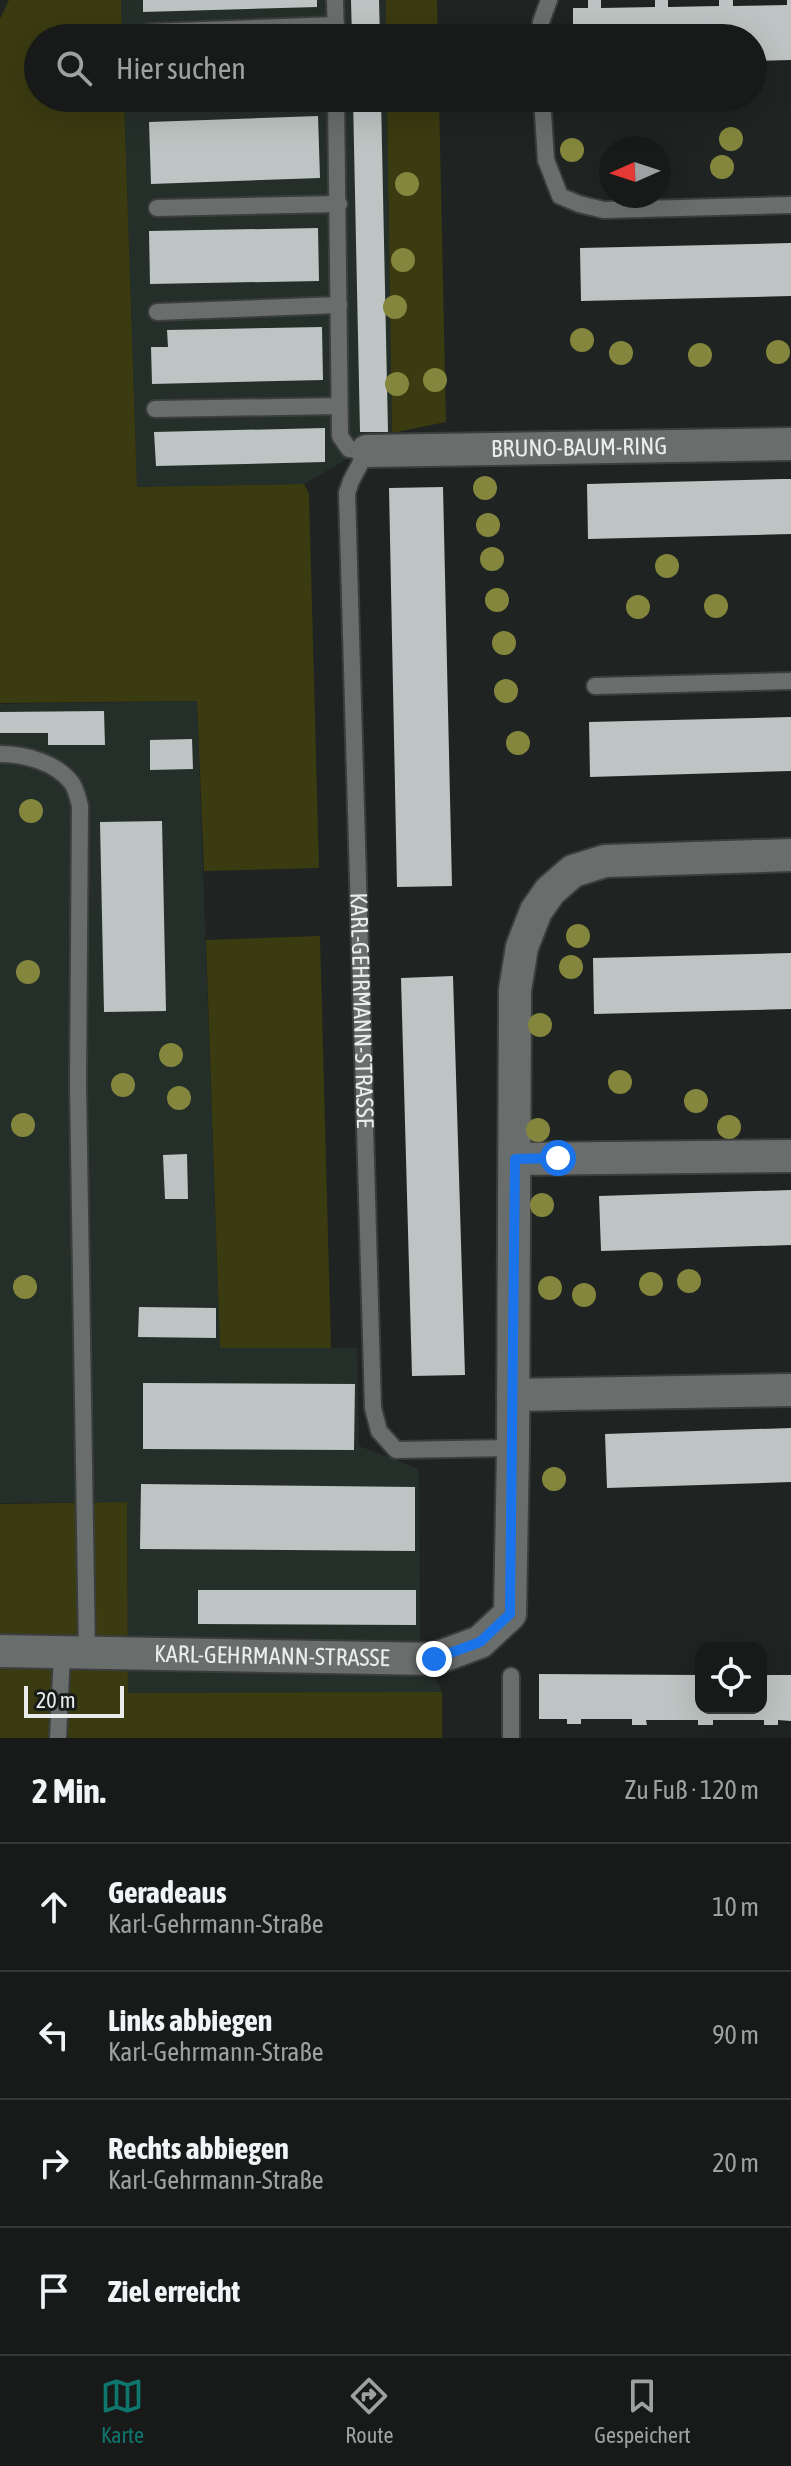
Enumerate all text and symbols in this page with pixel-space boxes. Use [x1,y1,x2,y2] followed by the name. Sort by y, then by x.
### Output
[24,24,767,112] search box
[52,46,96,90] icon: search
[116,51,246,85] text: Hier suchen
[599,136,671,208] north arrow
[491,432,667,462] street label: BRUNO-BAUM-RING
[345,892,379,1128] street label: KARL-GEHRMANN-STRASSE
[540,1140,576,1176] route start
[154,1640,390,1671] street label: KARL-GEHRMANN-STRASSE
[416,1641,452,1677] route end
[695,1642,767,1714] map controls
[695,1642,767,1714] button: locate
[24,1682,124,1718] scale bar
[36,1687,76,1713] text: 20 m
[32,1771,106,1810] text: 2 Min.
[625,1775,759,1805] text: Zu Fuß · 120 m
[108,1875,227,1909] text: Geradeaus
[32,1885,76,1929] icon: ahead
[712,1892,759,1922] text: 10 m
[108,1909,323,1939] text: Karl-Gehrmann-Straße
[108,2003,272,2037] text: Links abbiegen
[32,2013,76,2057] icon: left
[712,2020,759,2050] text: 90 m
[108,2037,323,2067] text: Karl-Gehrmann-Straße
[108,2131,289,2165] text: Rechts abbiegen
[32,2141,76,2185] icon: right
[712,2148,759,2178] text: 20 m
[108,2165,323,2195] text: Karl-Gehrmann-Straße
[32,2269,76,2313] icon: arrive
[108,2274,240,2308] text: Ziel erreicht
[100,2374,144,2448] tab: Karte
[345,2374,393,2448] tab: Route
[594,2374,691,2448] tab: Gespeichert

